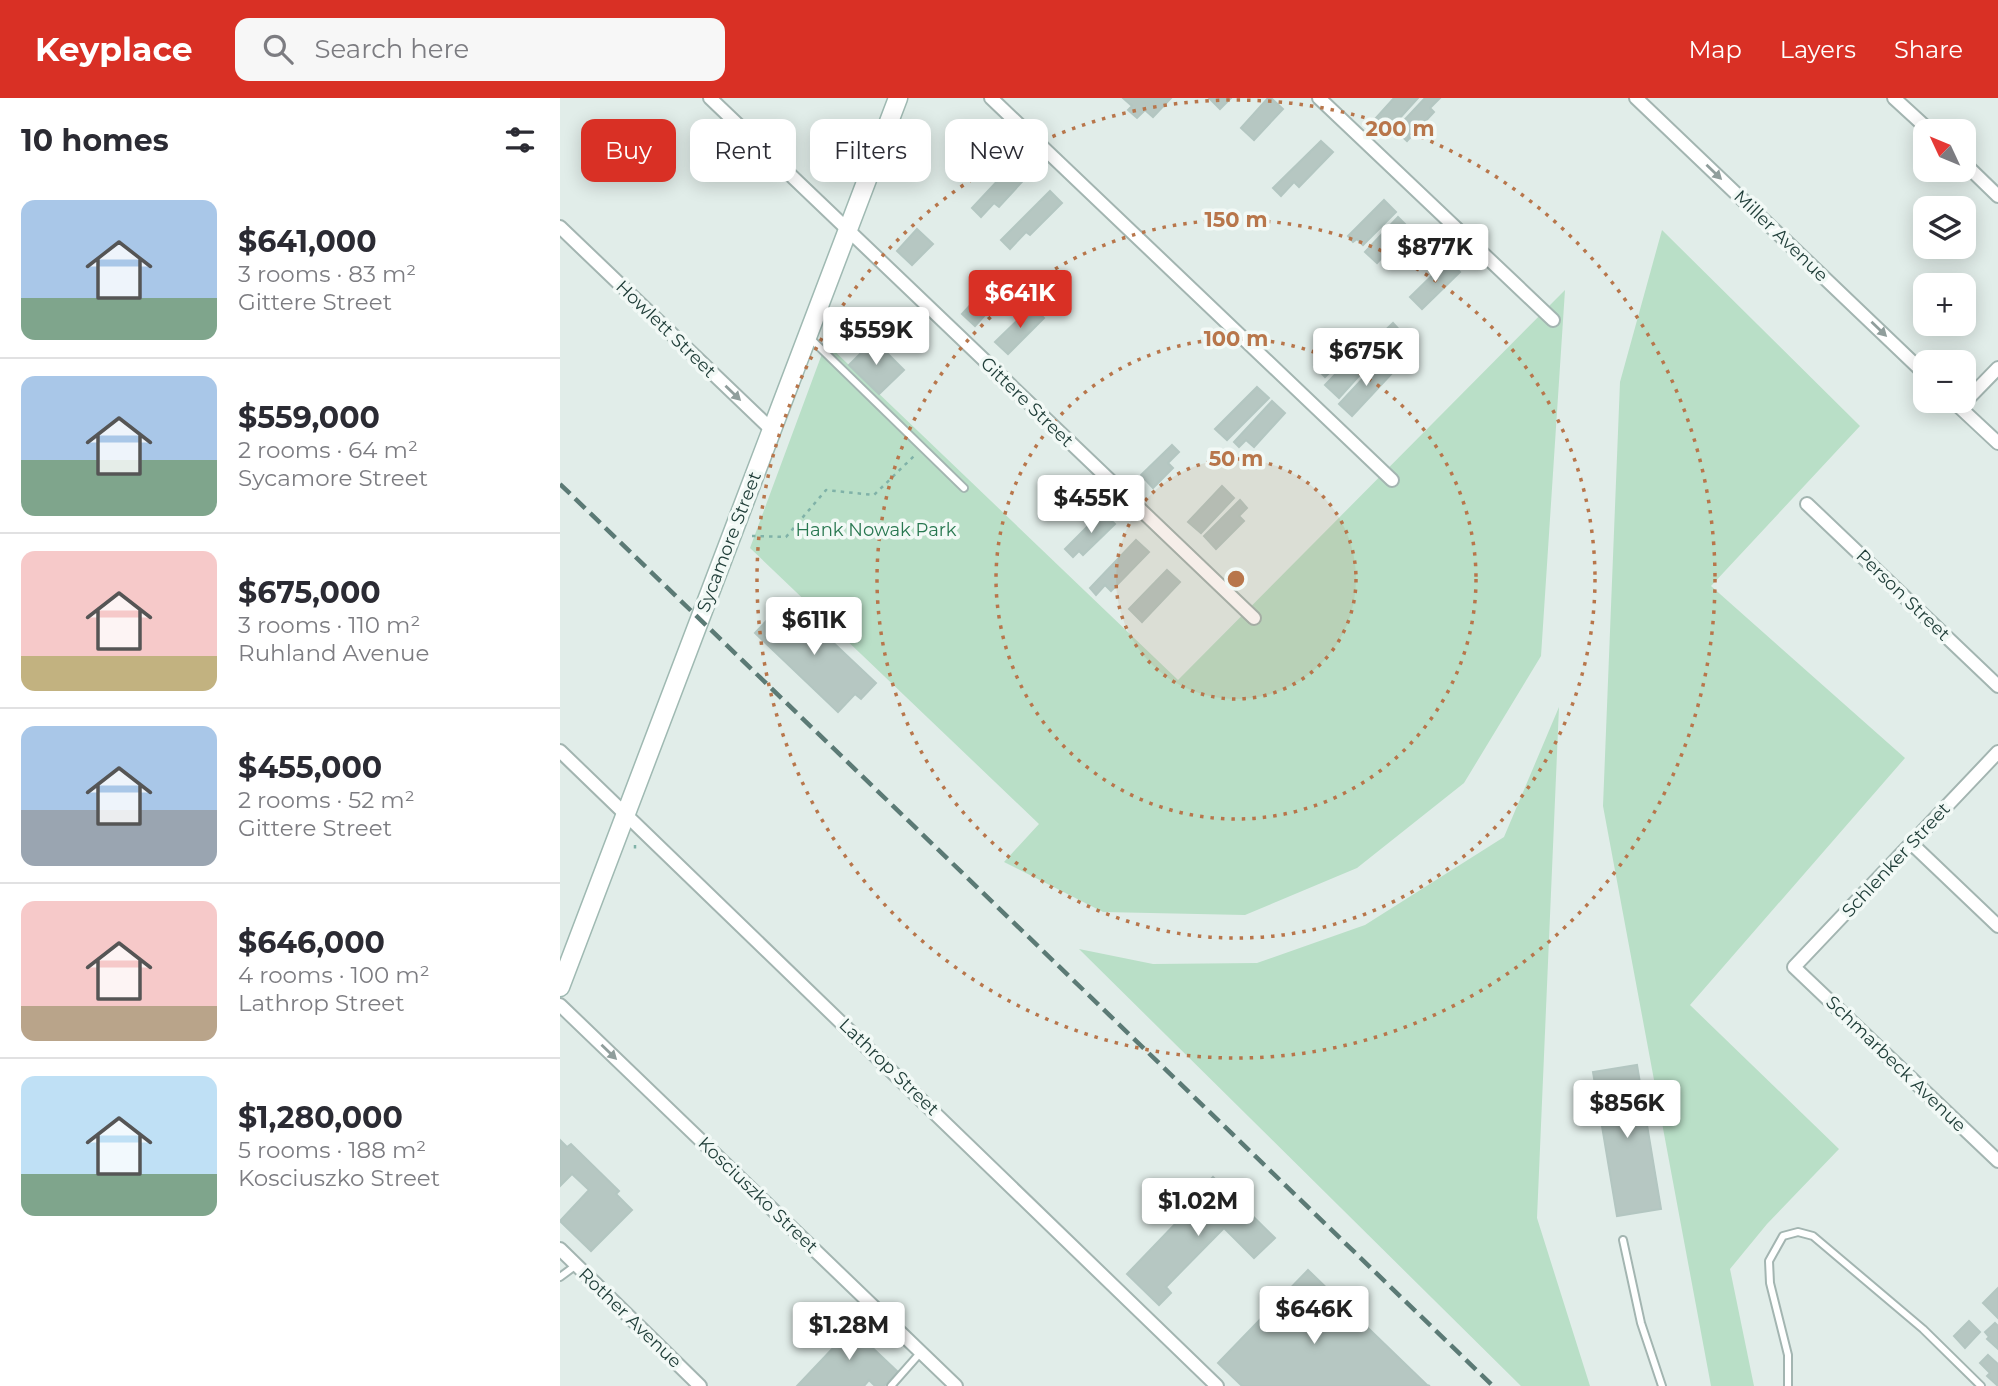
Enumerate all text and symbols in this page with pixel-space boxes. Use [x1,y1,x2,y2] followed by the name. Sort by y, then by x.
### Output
[235,18,725,81] search box
[35,29,193,69] text: Keyplace
[259,30,297,68] icon: search
[315,33,469,65] text: Search here
[1688,35,1742,64] text: Map
[1780,35,1856,64] text: Layers
[1894,35,1963,64] text: Share
[1366,116,1434,141] text: 200 m
[581,119,676,182] chip: Buy
[690,119,796,182] chip: Rent
[810,119,931,182] chip: Filters
[945,119,1048,182] chip: New
[1913,119,1976,182] north arrow
[1913,119,1976,413] map controls
[501,121,539,159] icon: filters
[21,122,169,159] text: 10 homes
[1705,164,1722,180] one-way arrow
[1729,186,1833,287] street label: Miller Avenue
[1913,196,1976,259] button: layers
[1205,207,1267,232] text: 150 m
[238,223,377,260] text: $641,000
[1386,225,1484,284] pin: $877K
[77,228,161,312] icon: home
[1397,233,1473,261] text: $877K
[238,260,416,288] text: 3 rooms · 83 m²
[971,271,1069,330] pin: $641K
[1913,273,1976,336] button: +
[611,276,721,382] street label: Howlett Street
[985,279,1055,307] text: $641K
[238,288,392,316] text: Gittere Street
[827,308,925,367] pin: $559K
[839,316,913,344] text: $559K
[1870,321,1887,337] one-way arrow
[1204,326,1268,351] text: 100 m
[1317,328,1415,388] pin: $675K
[1329,337,1403,365] text: $675K
[1913,350,1976,413] button: −
[976,352,1078,452] street label: Gittere Street
[724,384,741,400] one-way arrow
[238,399,380,436] text: $559,000
[77,404,161,488] icon: home
[238,436,418,464] text: 2 rooms · 64 m²
[1209,446,1263,471] text: 50 m
[238,464,428,492] text: Sycamore Street
[692,469,766,615] street label: Sycamore Street
[1042,476,1140,535] pin: $455K
[1053,484,1129,512] text: $455K
[795,519,957,541] park label: Hank Nowak Park
[1851,545,1955,645] street label: Person Street
[1224,567,1248,591] centre of rings
[238,574,381,611] text: $675,000
[77,579,161,663] icon: home
[765,598,863,657] pin: $611K
[782,606,846,634] text: $611K
[238,611,420,639] text: 3 rooms · 110 m²
[238,639,429,667] text: Ruhland Avenue
[238,749,382,786] text: $455,000
[77,754,161,838] icon: home
[238,786,415,814] text: 2 rooms · 52 m²
[1837,798,1955,922] street label: Schlenker Street
[238,814,392,842] text: Gittere Street
[238,924,385,961] text: $646,000
[77,929,161,1013] icon: home
[238,961,430,989] text: 4 rooms · 100 m²
[238,989,405,1017] text: Lathrop Street
[1821,991,1971,1137] street label: Schmarbeck Avenue
[834,1014,944,1120] street label: Lathrop Street
[600,1043,617,1059] one-way arrow
[1578,1080,1676,1140] pin: $856K
[1589,1089,1665,1117] text: $856K
[238,1099,403,1136] text: $1,280,000
[77,1104,161,1188] icon: home
[693,1132,823,1258] street label: Kosciuszko Street
[238,1136,426,1164] text: 5 rooms · 188 m²
[238,1164,440,1192] text: Kosciuszko Street
[1141,1178,1255,1238] pin: $1.02M
[1158,1187,1238,1215] text: $1.02M
[574,1263,686,1373] street label: Rother Avenue
[1265,1286,1363,1346] pin: $646K
[1276,1295,1352,1323] text: $646K
[792,1302,906,1362] pin: $1.28M
[809,1311,889,1339] text: $1.28M

